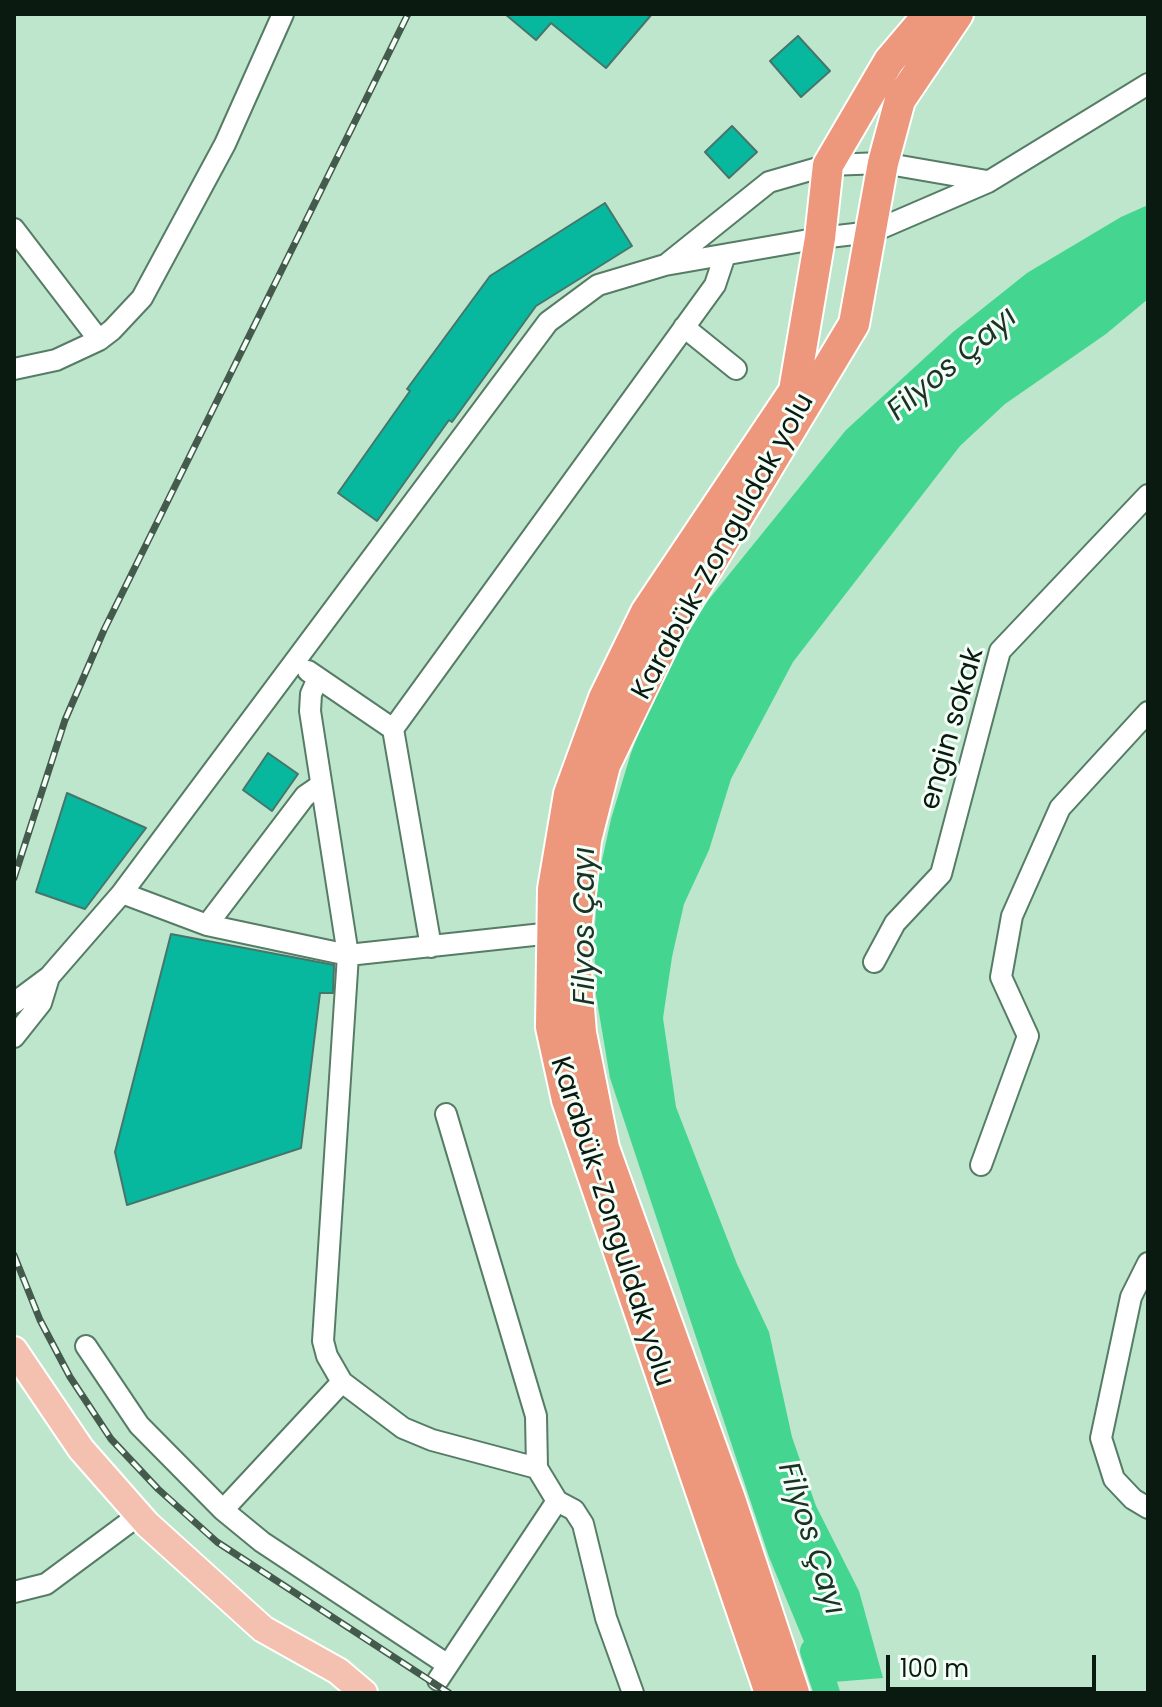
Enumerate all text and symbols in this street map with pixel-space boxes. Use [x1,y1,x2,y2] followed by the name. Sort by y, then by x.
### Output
[881,300,1025,430] water label: Filyos Çayı
[626,388,822,706] street label: Karabük-Zonguldak yolu
[914,644,992,814] street label: engin sokak
[568,847,604,1005] water label: Filyos Çayı
[542,1053,680,1391] street label: Karabük-Zonguldak yolu
[768,1458,852,1620] water label: Filyos Çayı
[890,1639,1100,1689] scale bar
[900,1652,969,1685] text: 100 m

